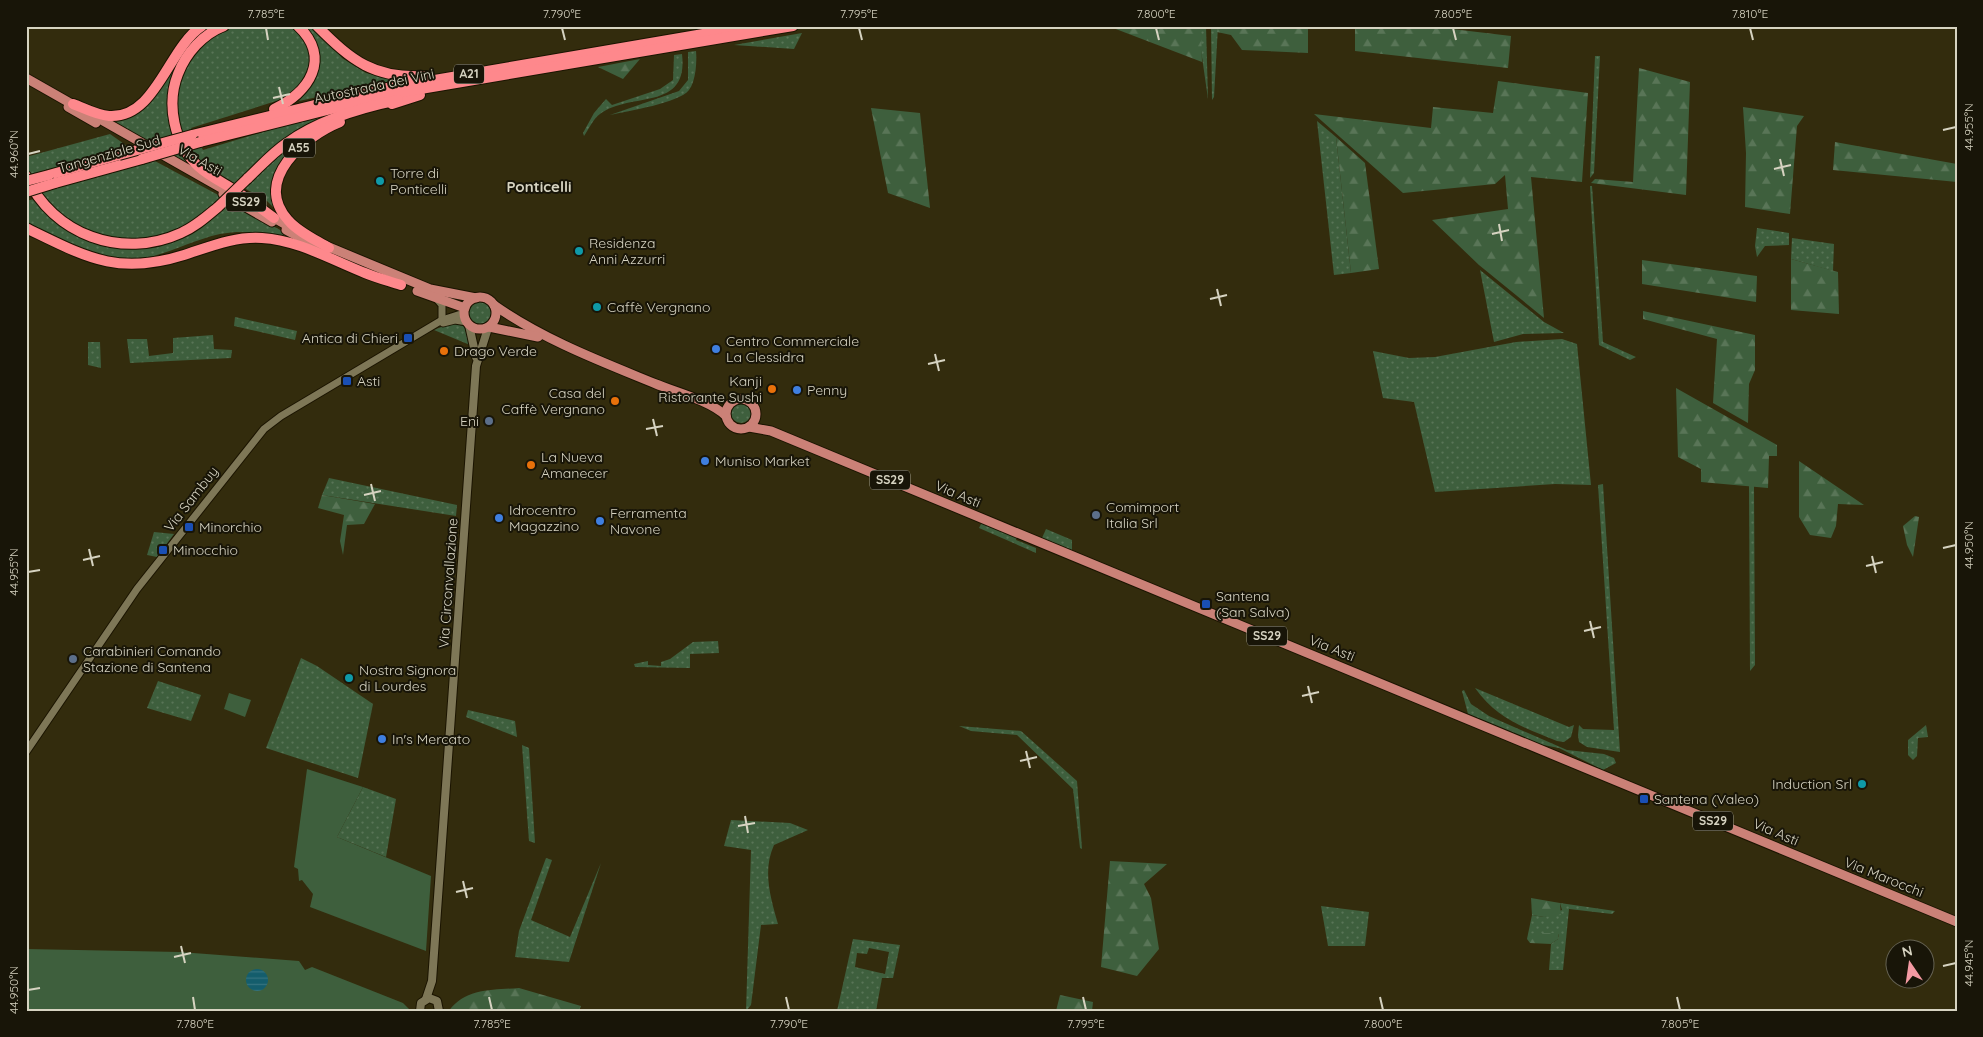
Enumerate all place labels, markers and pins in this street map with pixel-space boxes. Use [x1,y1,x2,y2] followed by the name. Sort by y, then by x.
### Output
[390,164,447,198] place label: Torre di Ponticelli
[374,175,386,187] marker: Torre di Ponticelli
[589,234,665,268] place label: Residenza Anni Azzurri
[573,245,585,257] marker: Residenza Anni Azzurri
[607,298,710,316] place label: Caffè Vergnano
[591,301,603,313] marker: Caffè Vergnano
[302,329,398,347] place label: Antica di Chieri
[402,332,414,344] marker: Antica di Chieri
[726,332,859,366] place label: Centro Commerciale La Clessidra
[454,342,537,360] place label: Drago Verde
[710,343,722,355] marker: Centro Commerciale La Clessidra
[438,345,450,357] marker: Drago Verde
[357,372,380,390] place label: Asti
[658,372,762,406] place label: Kanji Ristorante Sushi
[341,375,353,387] marker: Asti
[807,381,847,399] place label: Penny
[766,383,778,395] marker: Kanji Ristorante Sushi
[502,384,605,418] place label: Casa del Caffè Vergnano
[791,384,803,396] marker: Penny
[609,395,621,407] marker: Casa del Caffè Vergnano
[460,412,479,430] place label: Eni
[483,415,495,427] marker: Eni
[541,448,608,482] place label: La Nueva Amanecer
[715,452,810,470] place label: Muniso Market
[699,455,711,467] marker: Muniso Market
[525,459,537,471] marker: La Nueva Amanecer
[1106,498,1179,532] place label: Comimport Italia Srl
[509,501,579,535] place label: Idrocentro Magazzino
[610,504,687,538] place label: Ferramenta Navone
[1090,509,1102,521] marker: Comimport Italia Srl
[493,512,505,524] marker: Idrocentro Magazzino
[594,515,606,527] marker: Ferramenta Navone
[199,518,262,536] place label: Minorchio
[183,521,195,533] marker: Minorchio
[173,541,238,559] place label: Minocchio
[157,544,169,556] marker: Minocchio
[1216,587,1290,621] place label: Santena (San Salva)
[1200,598,1212,610] marker: Santena (San Salva)
[83,642,221,676] place label: Carabinieri Comando Stazione di Santena
[67,653,79,665] marker: Carabinieri Comando Stazione di Santena
[359,661,456,695] place label: Nostra Signora di Lourdes
[343,672,355,684] marker: Nostra Signora di Lourdes
[392,730,470,748] place label: In's Mercato
[376,733,388,745] marker: In's Mercato
[1772,775,1852,793] place label: Induction Srl
[1856,778,1868,790] marker: Induction Srl
[1654,790,1759,808] place label: Santena (Valeo)
[1638,793,1650,805] marker: Santena (Valeo)

